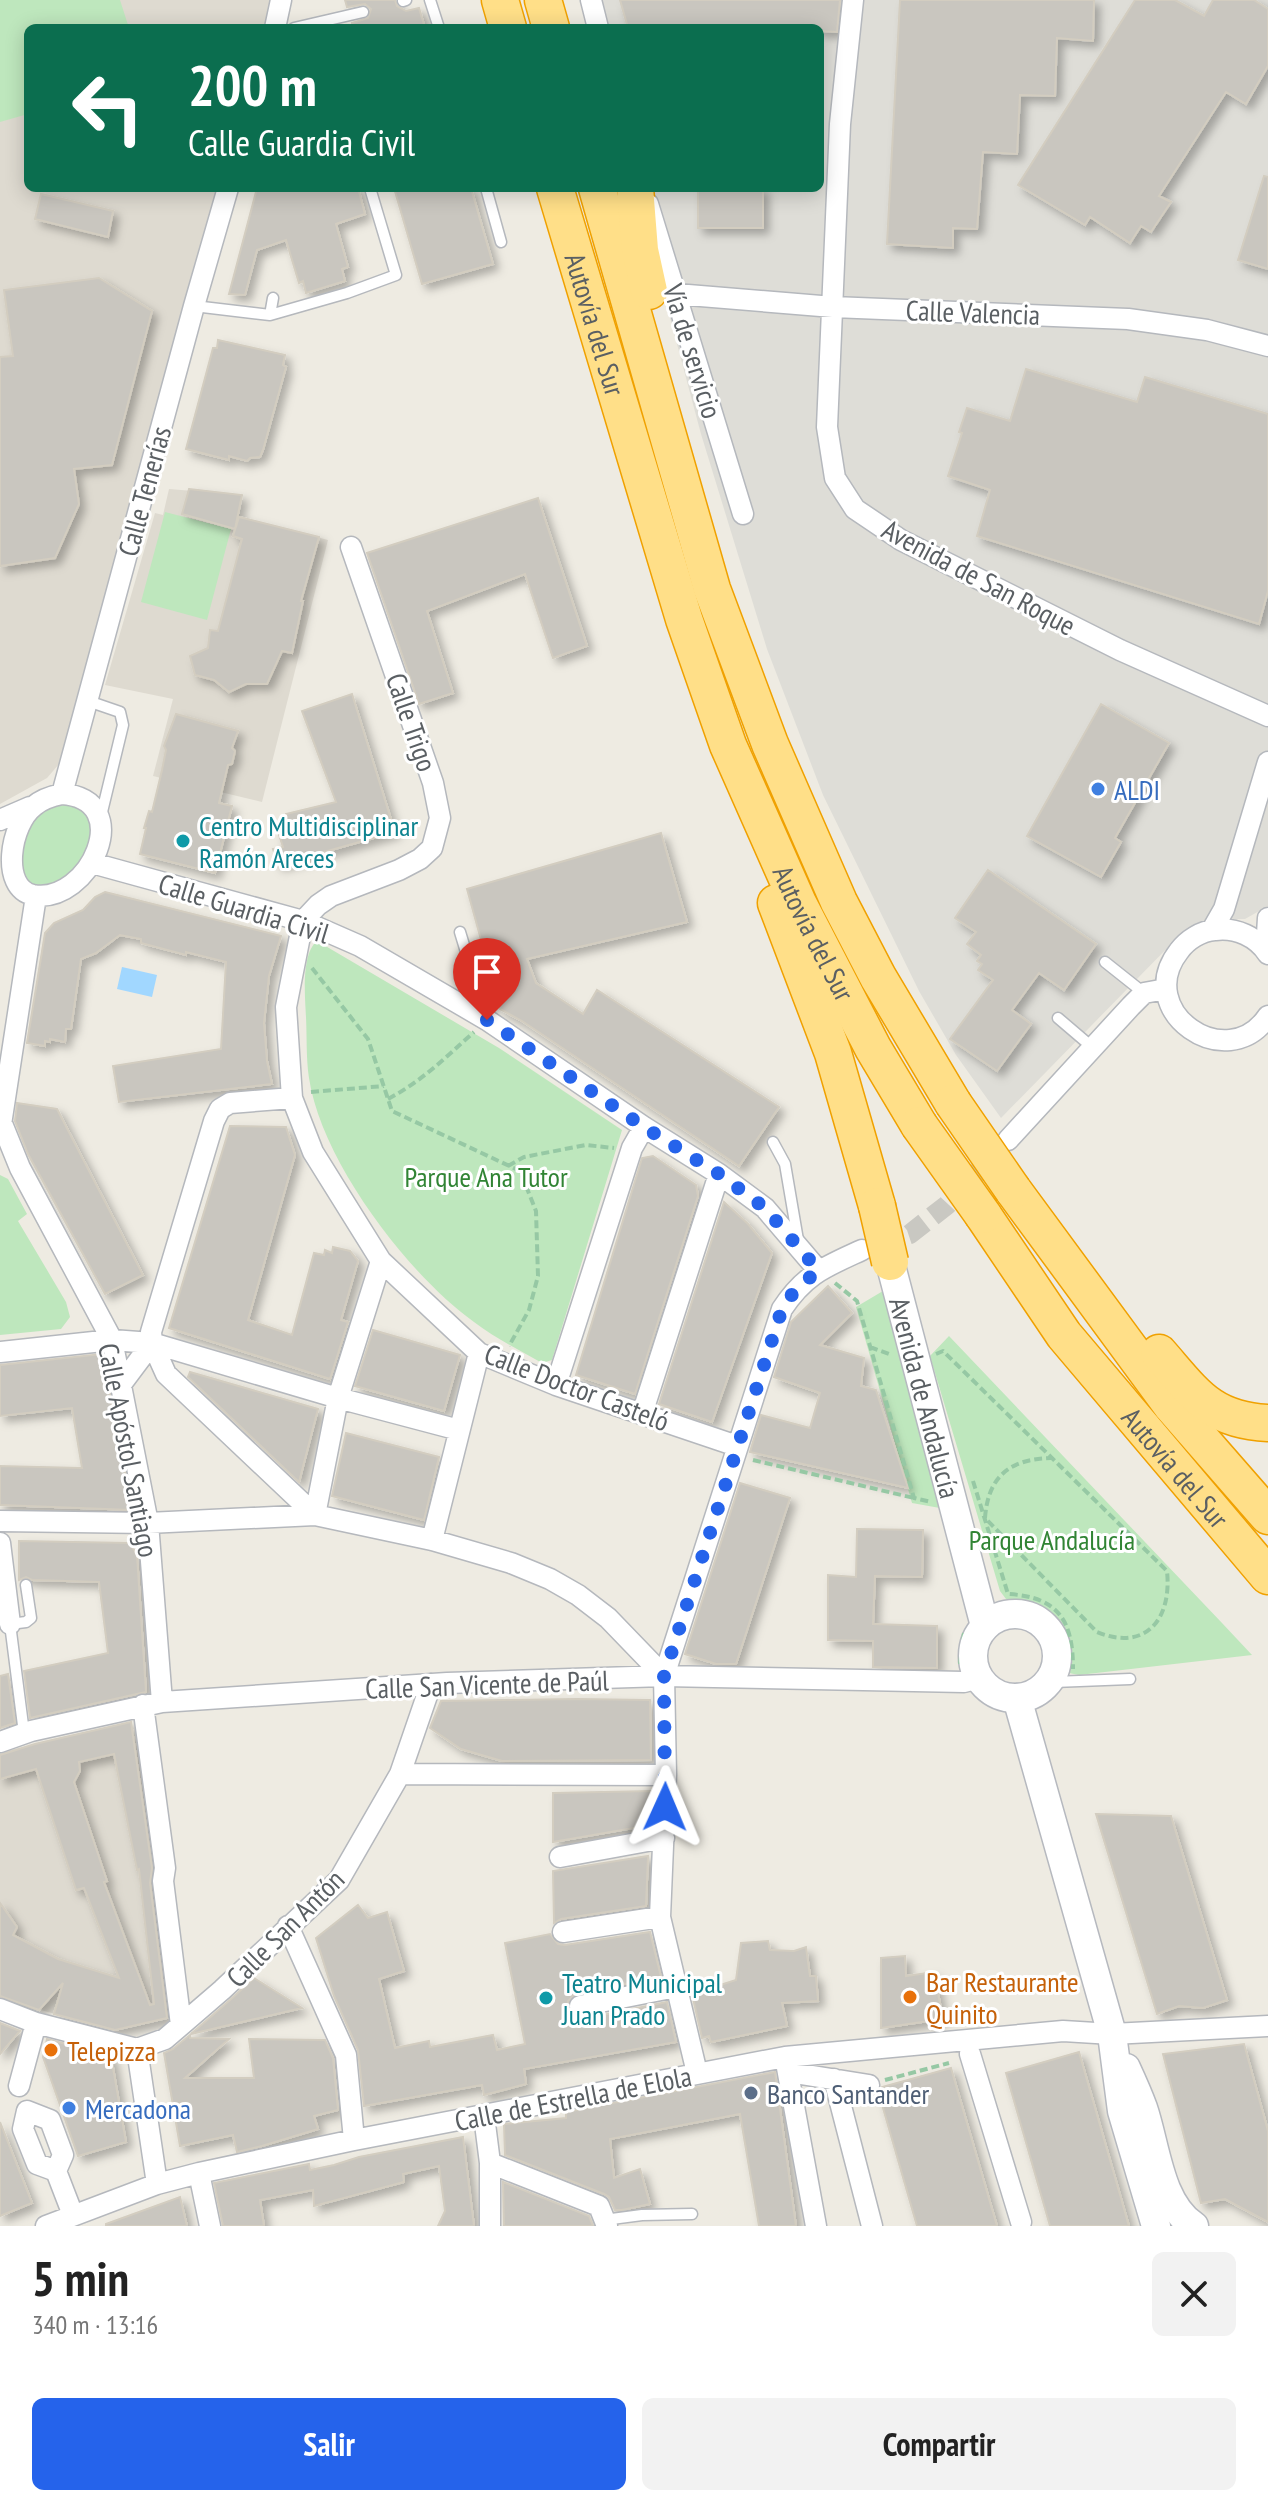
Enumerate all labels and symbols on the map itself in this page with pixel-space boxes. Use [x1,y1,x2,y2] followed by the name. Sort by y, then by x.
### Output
[557,248,635,400] street label: Autovía del Sur
[655,278,731,423] street label: Vía de servicio
[905,291,1041,333] street label: Calle Valencia
[109,422,179,560] street label: Calle Tenerías
[876,510,1082,644] street label: Avenida de San Roque
[378,668,446,776] street label: Calle Trigo
[1114,771,1160,808] place label: ALDI
[1089,780,1107,798] marker: ALDI
[199,807,419,876] place label: Centro Multidisciplinar Ramón Areces
[174,832,192,850] marker: Centro Multidisciplinar Ramón Areces
[765,859,864,1007] street label: Autovía del Sur
[154,864,334,952] street label: Calle Guardia Civil
[453,938,521,1020] pin
[404,1158,568,1195] park label: Parque Ana Tutor
[881,1293,969,1502] street label: Avenida de Andalucía
[479,1335,675,1439] street label: Calle Doctor Casteló
[90,1340,168,1560] street label: Calle Apóstol Santiago
[1114,1399,1238,1535] street label: Autovía del Sur
[969,1521,1135,1558] park label: Parque Andalucía
[365,1661,610,1707] street label: Calle San Vicente de Paúl
[623,1765,707,1849] position arrow
[218,1861,352,1995] street label: Calle San Antón
[926,1963,1079,2032] place label: Bar Restaurante Quinito
[561,1964,723,2033] place label: Teatro Municipal Juan Prado
[901,1988,919,2006] marker: Bar Restaurante Quinito
[537,1989,555,2007] marker: Teatro Municipal Juan Prado
[67,2032,156,2069] place label: Telepizza
[42,2041,60,2059] marker: Telepizza
[451,2057,695,2139] street label: Calle de Estrella de Elola
[767,2075,930,2112] place label: Banco Santander
[742,2084,760,2102] marker: Banco Santander
[85,2090,191,2127] place label: Mercadona
[60,2099,78,2117] marker: Mercadona

